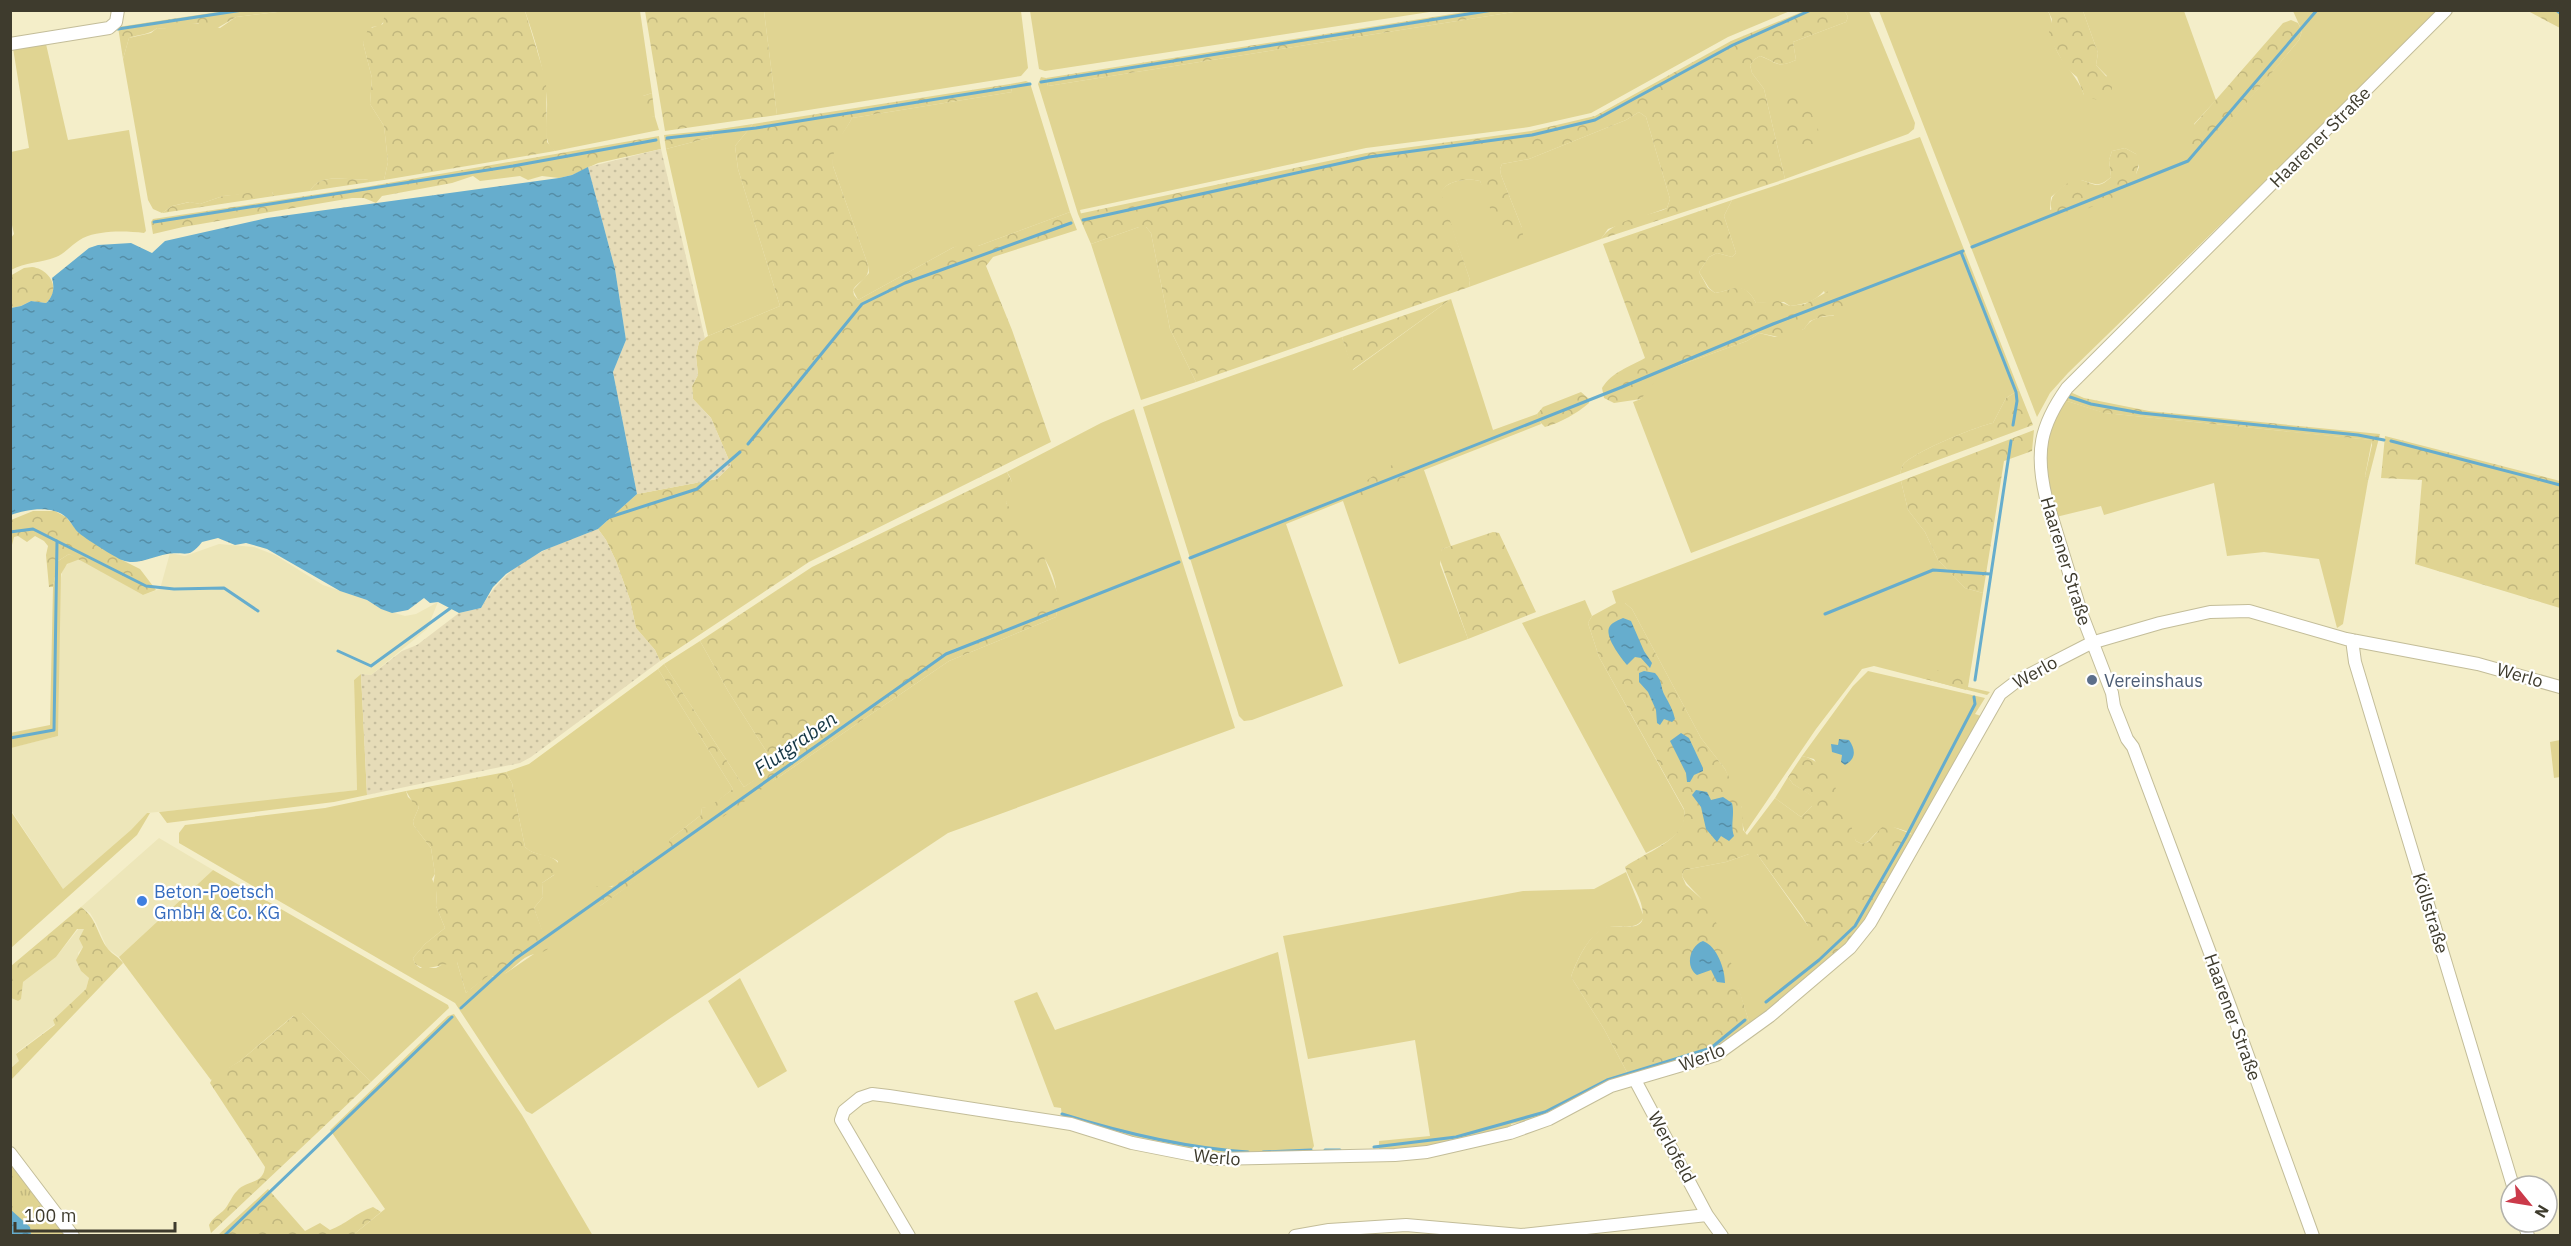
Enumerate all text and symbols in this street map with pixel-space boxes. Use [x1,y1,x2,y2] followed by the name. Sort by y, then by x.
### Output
[2265,82,2375,192] street label: Haarener Straße
[2035,494,2097,628] street label: Haarener Straße
[2009,650,2061,694] street label: Werlo
[2494,657,2546,693] street label: Werlo
[2104,669,2203,692] place label: Vereinshaus
[2085,673,2099,687] marker: Vereinshaus
[748,705,842,781] water label: Flutgraben
[2408,870,2454,956] street label: Köllstraße
[154,880,280,924] place label: Beton-Poetsch GmbH & Co. KG
[135,894,149,908] marker: Beton-Poetsch GmbH & Co. KG
[2199,950,2267,1084] street label: Haarener Straße
[1676,1038,1728,1076] street label: Werlo
[1643,1107,1701,1187] street label: Werlofeld
[1192,1143,1242,1171] street label: Werlo
[2499,1174,2559,1234] north arrow
[15,1195,176,1233] scale bar
[2530,1201,2554,1222] text: N
[24,1204,76,1227] text: 100 m

